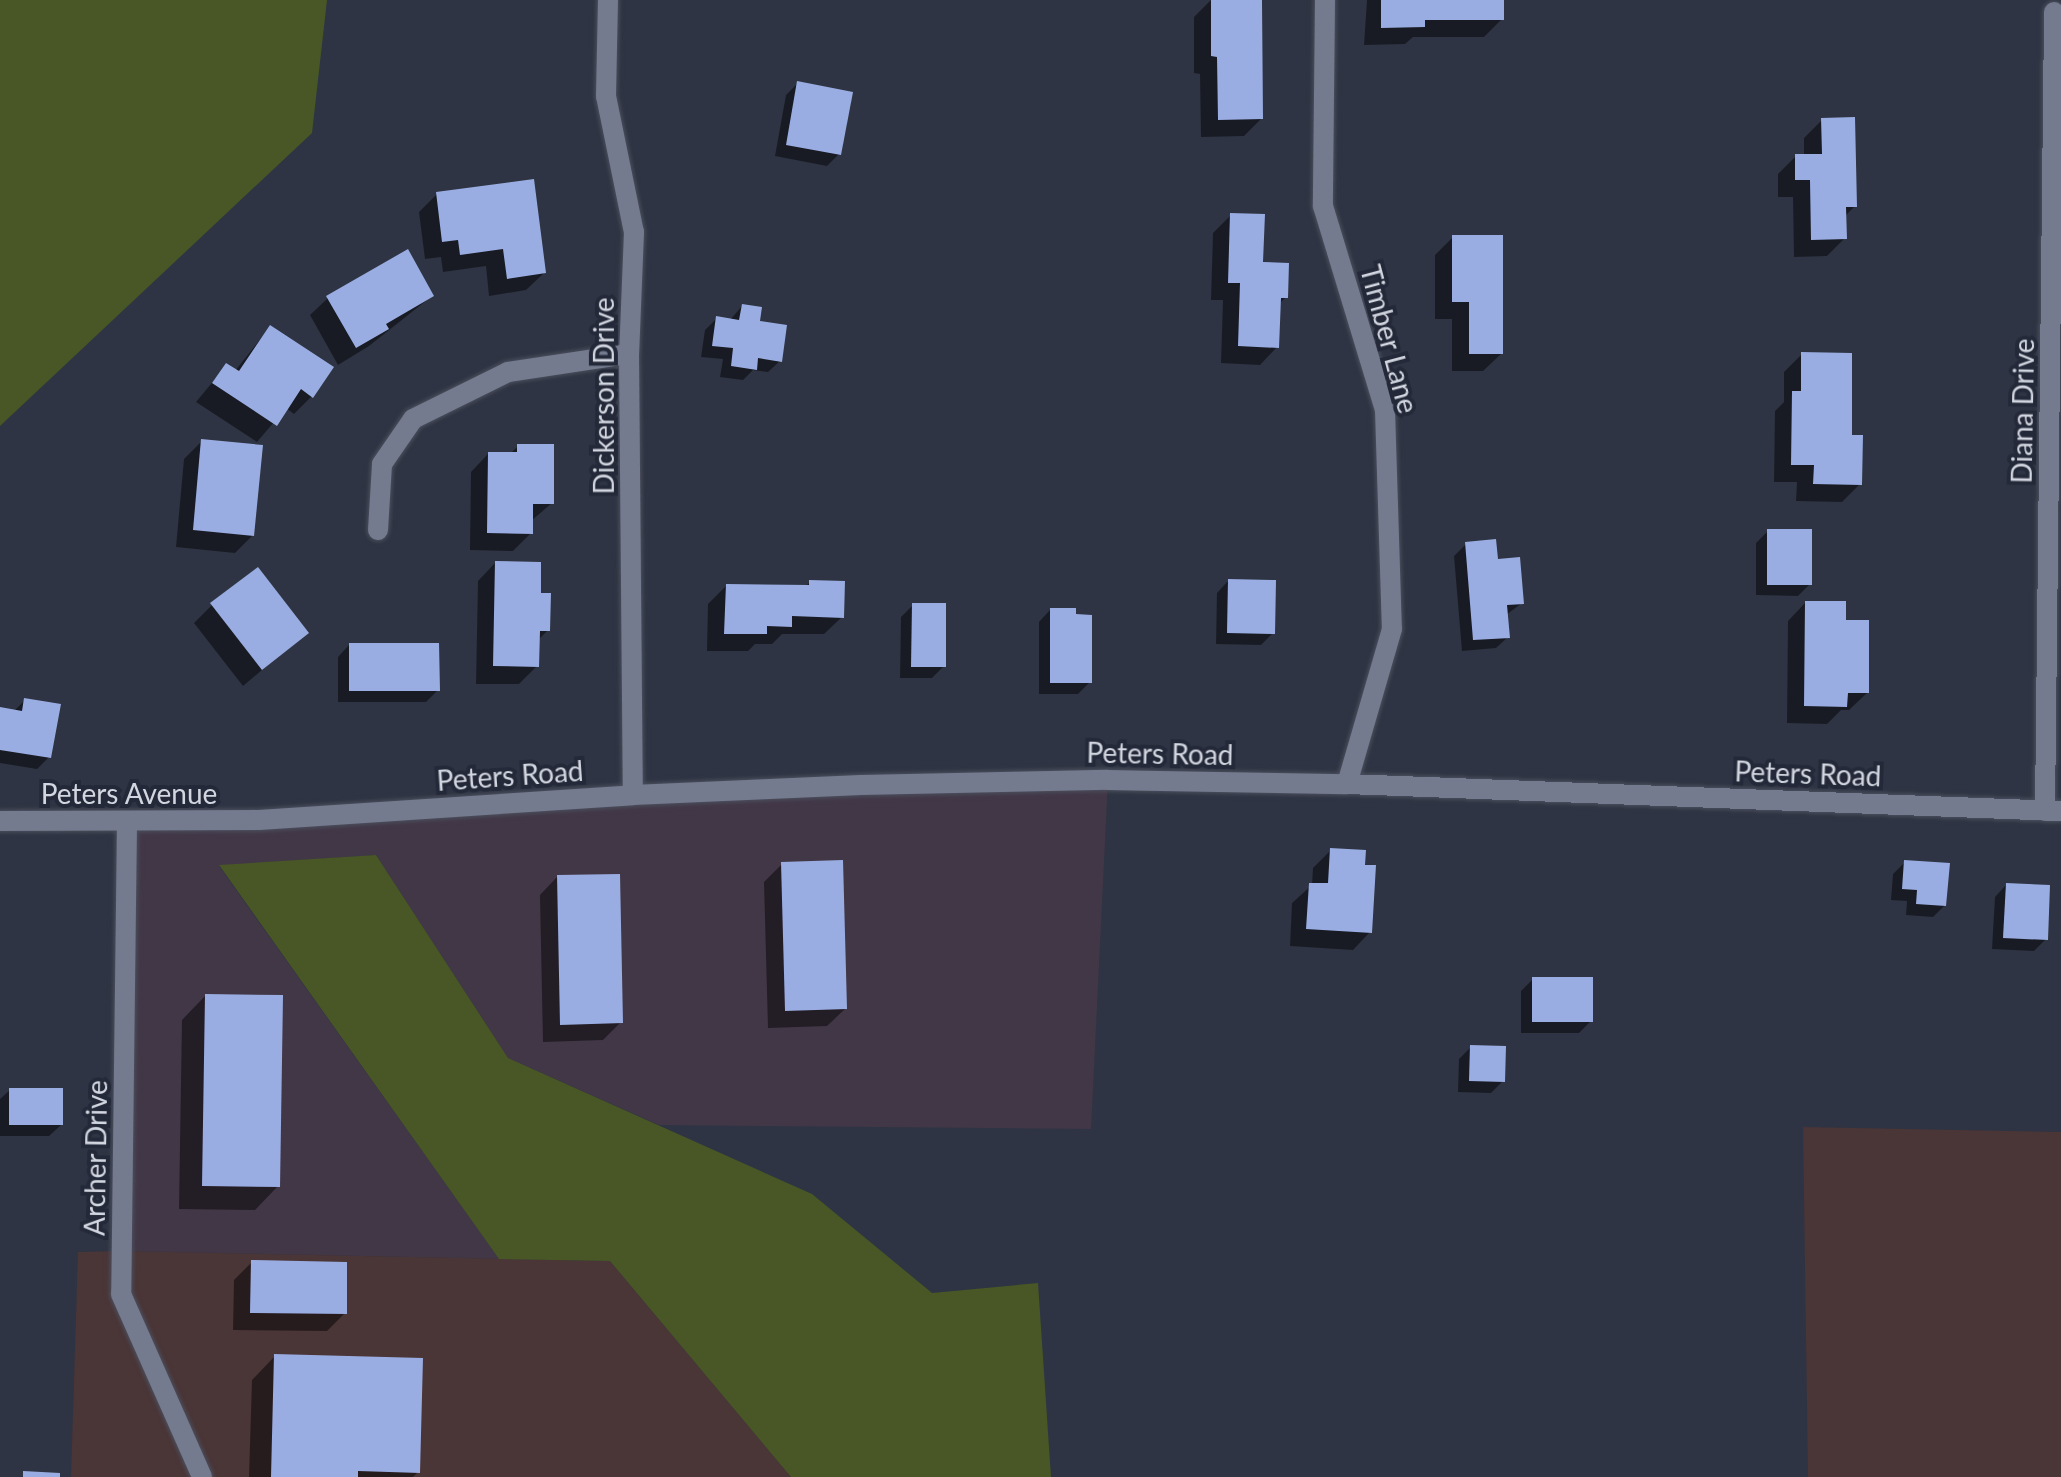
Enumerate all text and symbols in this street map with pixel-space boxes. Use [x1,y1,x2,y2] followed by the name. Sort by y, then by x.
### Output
[1354,261,1426,417] street label: Timber Lane
[586,298,620,494] street label: Dickerson Drive
[2004,338,2040,484] street label: Diana Drive
[1086,735,1234,771] street label: Peters Road
[436,753,584,797] street label: Peters Road
[1734,754,1882,792] street label: Peters Road
[40,776,218,810] street label: Peters Avenue
[77,1080,113,1236] street label: Archer Drive

